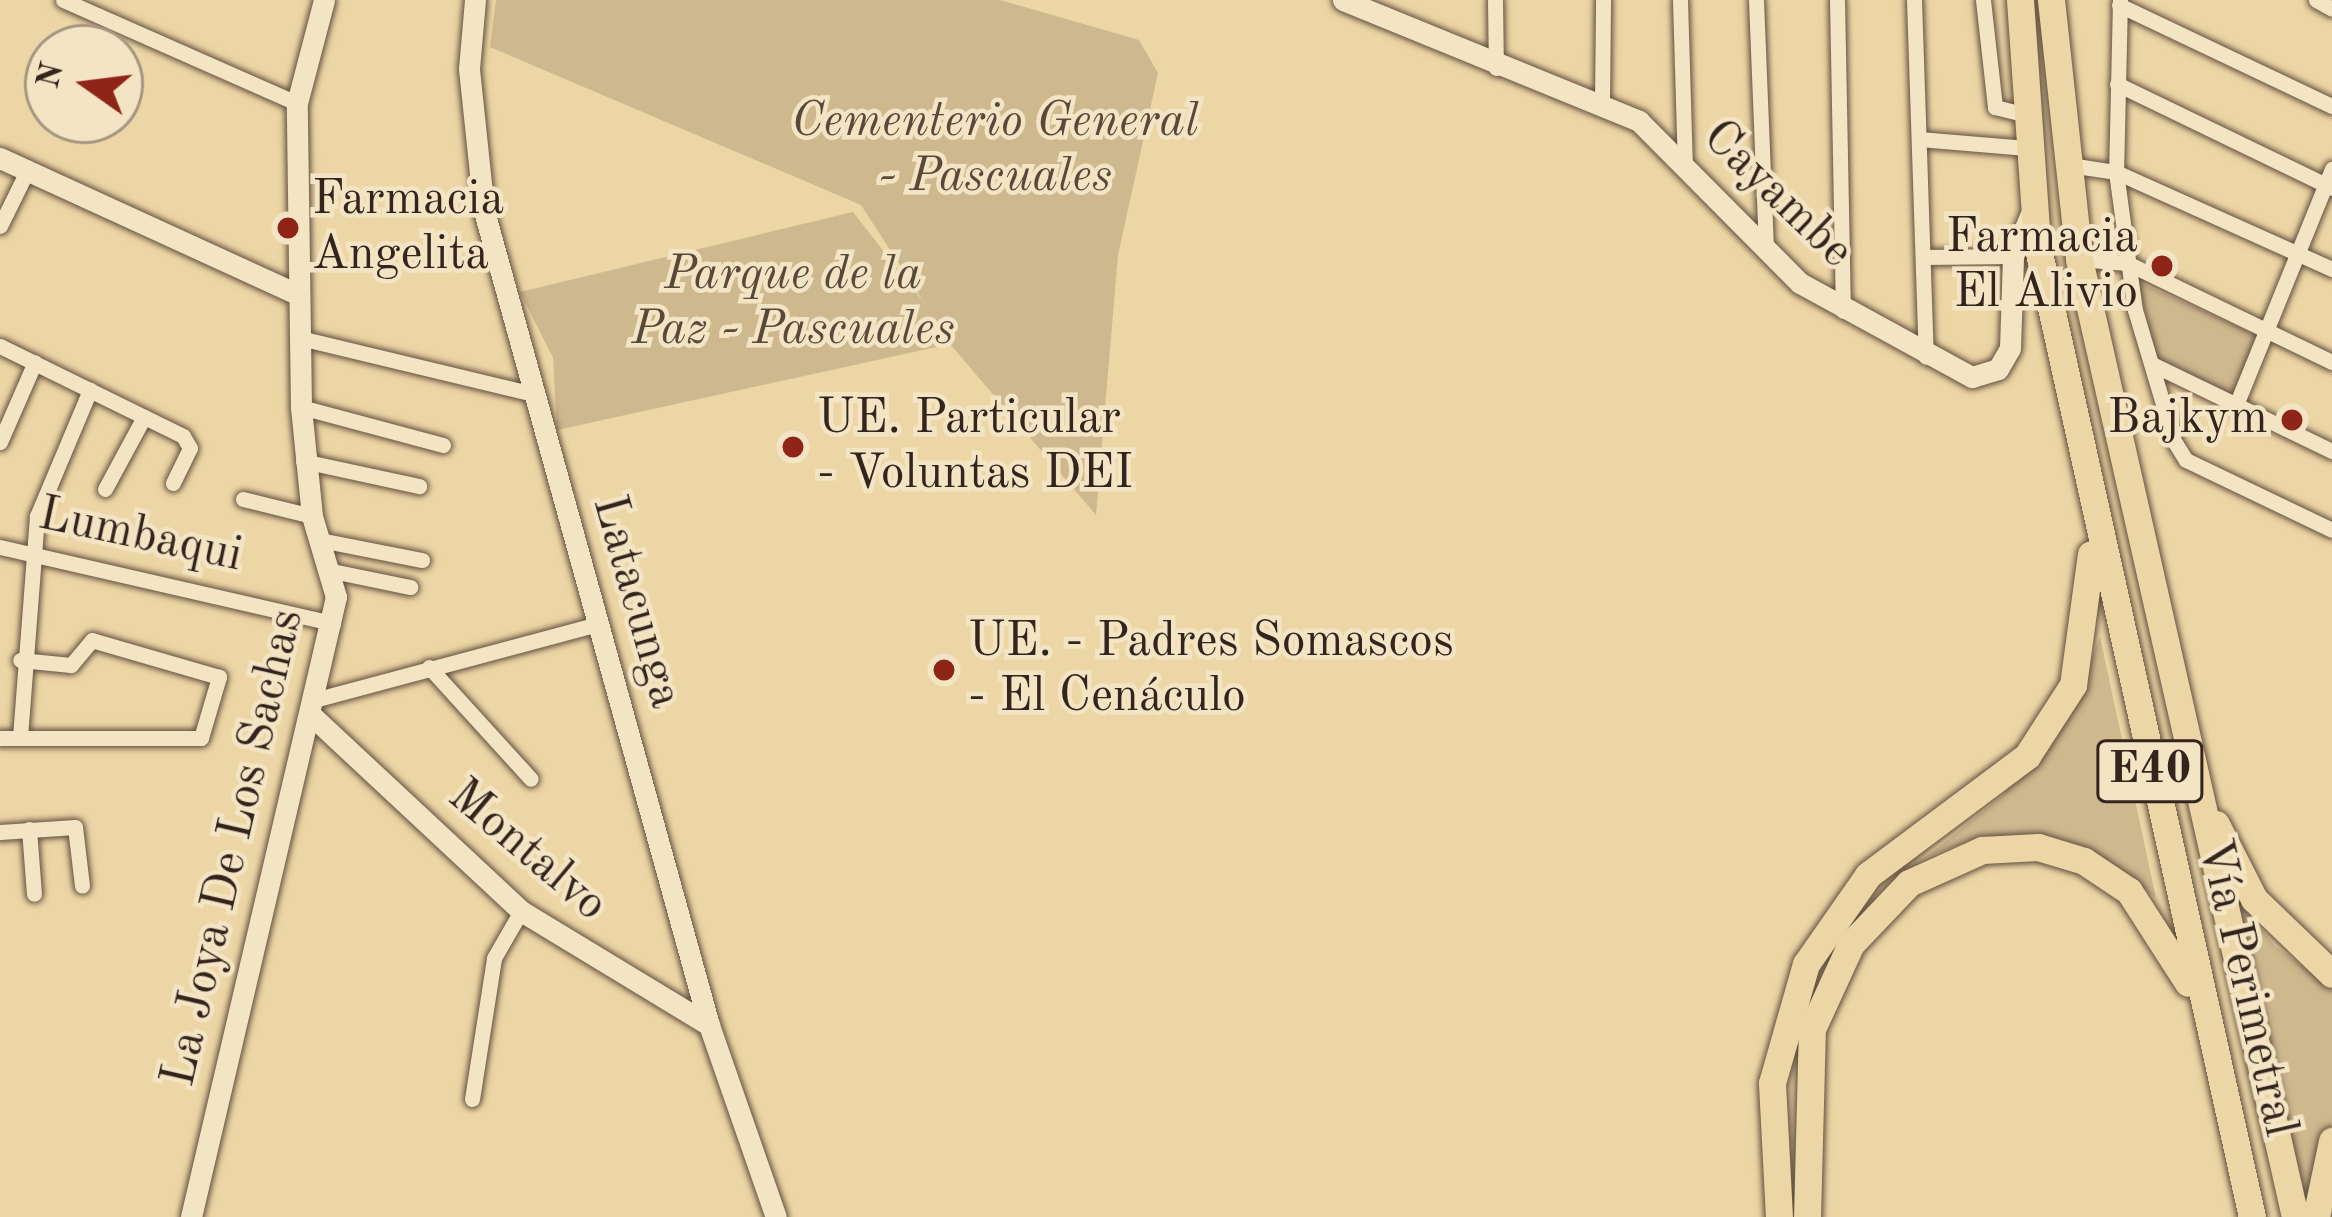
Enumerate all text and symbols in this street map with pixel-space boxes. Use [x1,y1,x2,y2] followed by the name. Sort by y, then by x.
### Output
[24,24,144,144] north arrow
[32,60,71,92] text: N
[791,93,1199,206] park label: Cementerio General - Pascuales
[1690,109,1864,281] street label: Cayambe
[312,171,504,284] place label: Farmacia Angelita
[1946,209,2138,322] place label: Farmacia El Alivio
[275,215,301,241] marker: Farmacia Angelita
[631,246,955,359] park label: Parque de la Paz - Pascuales
[2149,253,2175,279] marker: Farmacia El Alivio
[817,390,1133,503] place label: UE. Particular - Voluntas DEI
[2107,391,2268,449] place label: Bajkym
[2279,407,2305,433] marker: Bajkym
[780,434,806,460] marker: UE. Particular - Voluntas DEI
[33,486,247,586] street label: Lumbaqui
[578,489,694,715] street label: Latacunga
[151,604,317,1092] street label: La Joya De Los Sachas
[968,613,1454,726] place label: UE. - Padres Somascos - El Cenáculo
[931,657,957,683] marker: UE. - Padres Somascos - El Cenáculo
[2096,732,2204,810] road number: E40
[436,768,618,934] street label: Montalvo
[2184,834,2308,1142] street label: Vía Perimetral

